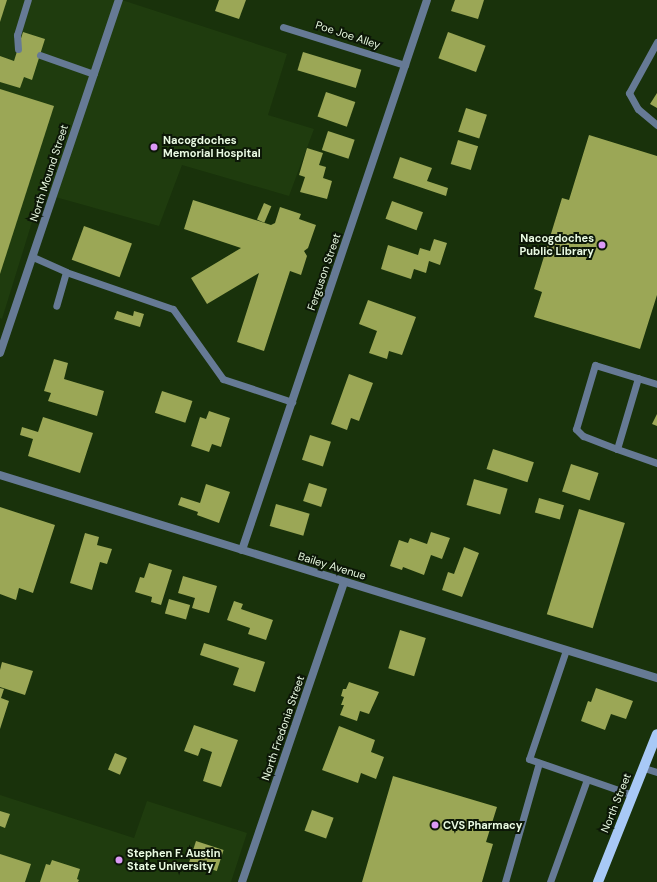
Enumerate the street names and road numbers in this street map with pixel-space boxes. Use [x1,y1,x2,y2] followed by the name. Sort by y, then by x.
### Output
[314,18,382,52] street label: Poe Joe Alley
[27,123,71,223] street label: North Mound Street
[305,232,343,312] street label: Ferguson Street
[297,549,367,583] street label: Bailey Avenue
[259,674,307,782] street label: North Fredonia Street
[598,771,634,835] street label: North Street

